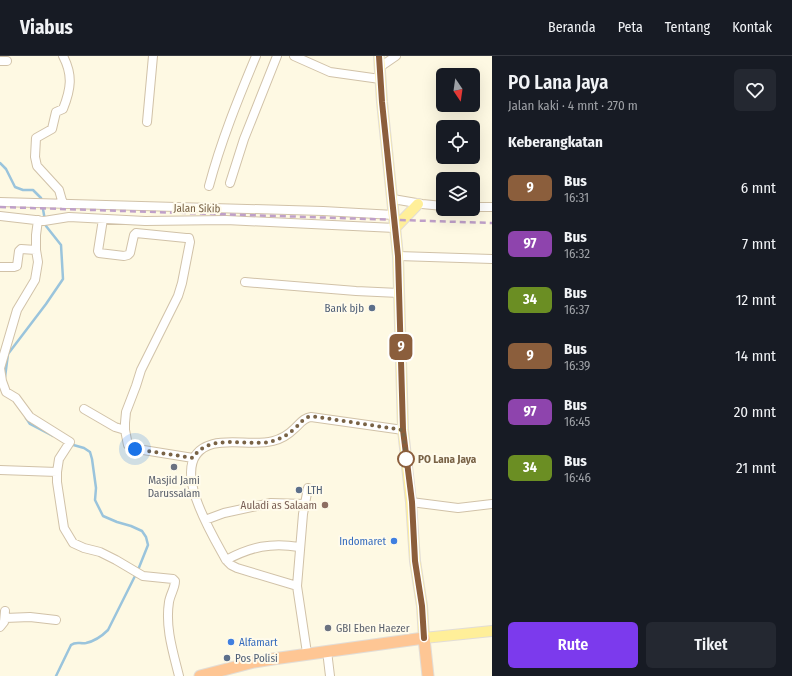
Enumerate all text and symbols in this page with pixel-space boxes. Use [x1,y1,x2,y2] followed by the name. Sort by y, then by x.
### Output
[20,16,73,39] text: Viabus
[548,19,596,36] text: Beranda
[618,19,643,36] text: Peta
[665,19,710,36] text: Tentang
[732,19,772,36] text: Kontak
[436,68,480,112] north arrow
[436,68,480,216] map controls
[734,69,776,111] button: heart
[508,71,608,94] text: PO Lana Jaya
[508,98,638,113] text: Jalan kaki · 4 mnt · 270 m
[436,120,480,164] button: locate
[508,133,603,151] text: Keberangkatan
[436,172,480,216] button: layers
[564,172,587,190] text: Bus
[526,179,534,196] text: 9
[741,179,776,197] text: 6 mnt
[564,190,589,205] text: 16:31
[173,202,221,215] street label: Jalan Sikib
[564,228,587,246] text: Bus
[523,235,537,252] text: 97
[742,235,776,253] text: 7 mnt
[564,246,590,261] text: 16:32
[564,284,587,302] text: Bus
[523,291,537,308] text: 34
[736,291,776,309] text: 12 mnt
[325,302,364,315] place label: Bank bjb
[564,302,589,317] text: 16:37
[367,303,377,313] marker: Bank bjb
[388,334,414,360] line badge: 9
[397,338,405,355] text: 9
[564,340,587,358] text: Bus
[526,347,534,364] text: 9
[735,347,776,365] text: 14 mnt
[564,358,590,373] text: 16:39
[564,396,587,414] text: Bus
[523,403,537,420] text: 97
[734,403,776,421] text: 20 mnt
[564,414,590,429] text: 16:45
[125,439,145,459] your location
[397,450,415,468] marker: PO Lana Jaya
[564,452,587,470] text: Bus
[418,453,477,466] place label: PO Lana Jaya
[523,459,537,476] text: 34
[736,459,776,477] text: 21 mnt
[169,462,179,472] marker: Masjid Jami Darussalam
[564,470,591,485] text: 16:46
[148,474,200,500] place label: Masjid Jami Darussalam
[307,484,323,497] place label: LTH
[294,485,304,495] marker: LTH
[241,499,317,512] place label: Auladi as Salaam
[320,500,330,510] marker: Auladi as Salaam
[339,535,386,548] place label: Indomaret
[389,536,399,546] marker: Indomaret
[336,622,410,635] place label: GBI Eben Haezer
[508,622,638,668] button: Rute
[646,622,776,668] button: Tiket
[323,623,333,633] marker: GBI Eben Haezer
[239,636,278,649] place label: Alfamart
[226,637,236,647] marker: Alfamart
[235,652,278,665] place label: Pos Polisi
[222,653,232,663] marker: Pos Polisi

